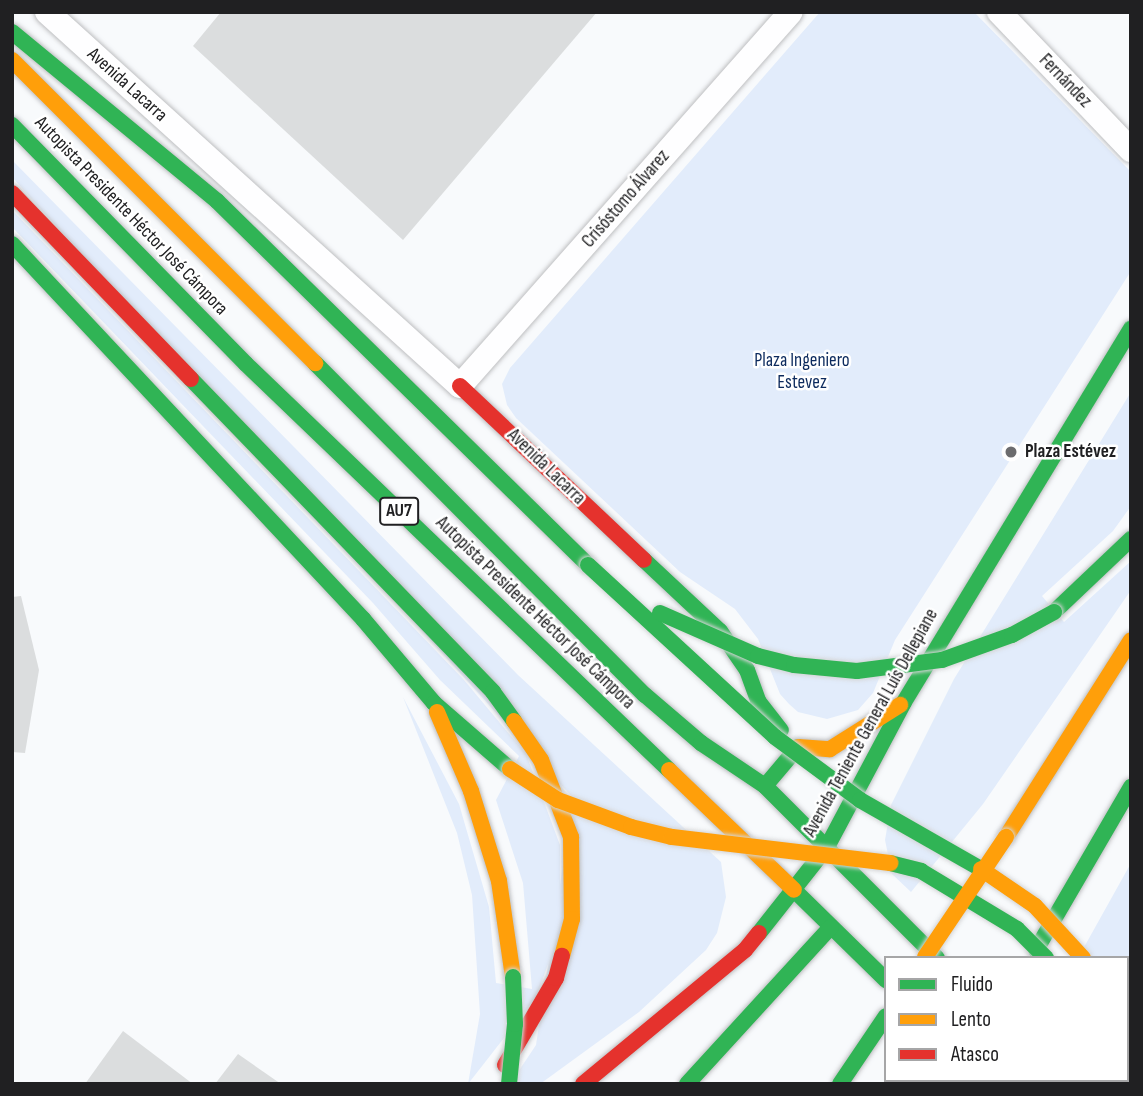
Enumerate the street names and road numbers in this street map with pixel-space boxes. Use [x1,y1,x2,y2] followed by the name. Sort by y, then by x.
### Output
[82,43,172,127] street label: Avenida Lacarra
[1034,49,1096,113] street label: Fernández
[30,112,232,320] street label: Autopista Presidente Héctor José Cámpora
[577,145,675,253] street label: Crisóstomo Álvarez
[502,424,590,510] street label: Avenida Lacarra
[378,496,420,526] road number: AU7
[431,512,639,714] street label: Autopista Presidente Héctor José Cámpora
[799,605,943,841] street label: Avenida Teniente General Luís Dellepiane

